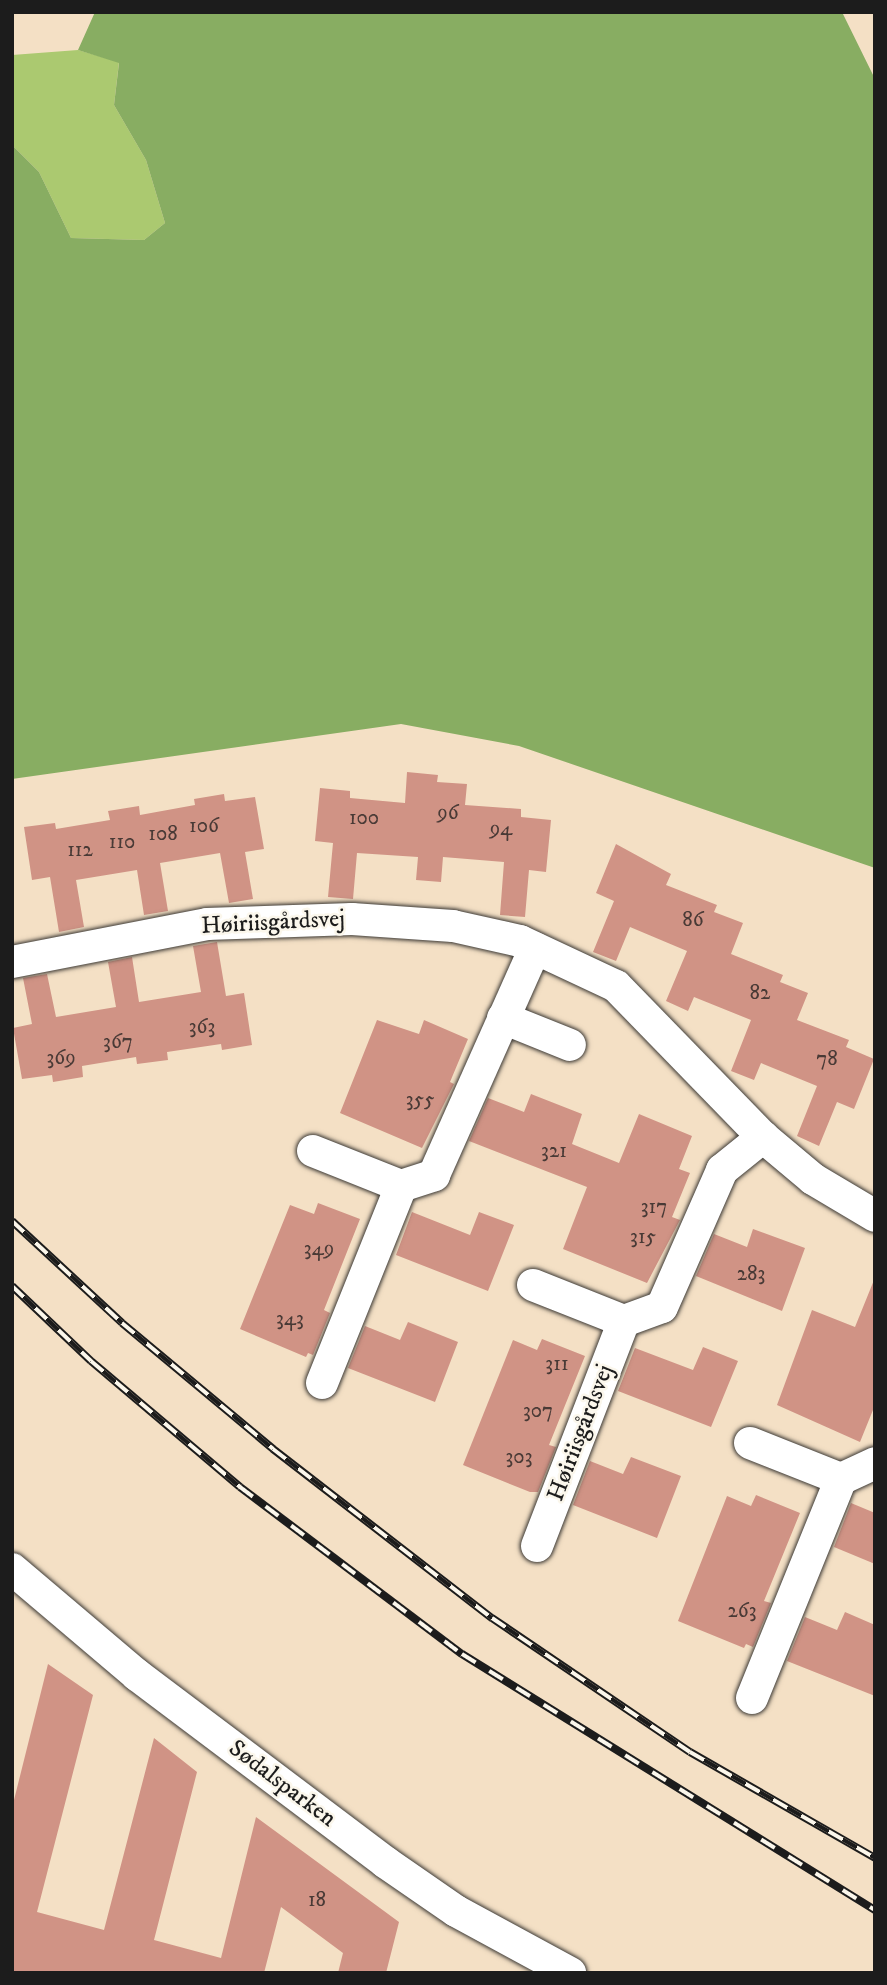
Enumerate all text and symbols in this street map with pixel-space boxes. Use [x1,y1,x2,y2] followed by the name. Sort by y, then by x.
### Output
[437,800,459,826] house number: 96
[349,805,379,831] house number: 100
[189,813,219,839] house number: 106
[490,816,512,842] house number: 94
[148,821,178,847] house number: 108
[109,829,135,855] house number: 110
[67,837,93,863] house number: 112
[200,905,346,941] street label: Høiriisgårdsvej
[682,907,704,933] house number: 86
[750,980,770,1006] house number: 82
[189,1014,215,1040] house number: 363
[103,1029,133,1055] house number: 367
[46,1045,76,1071] house number: 369
[816,1046,838,1072] house number: 78
[406,1087,434,1113] house number: 355
[541,1138,567,1164] house number: 321
[641,1194,667,1220] house number: 317
[630,1224,656,1250] house number: 315
[304,1236,334,1262] house number: 349
[737,1261,765,1287] house number: 283
[276,1306,304,1332] house number: 343
[545,1351,569,1377] house number: 311
[542,1361,620,1505] street label: Høiriisgårdsvej
[523,1398,553,1424] house number: 307
[506,1444,532,1470] house number: 303
[727,1598,757,1624] house number: 263
[223,1734,341,1834] street label: Sødalsparken
[308,1887,326,1913] house number: 18

